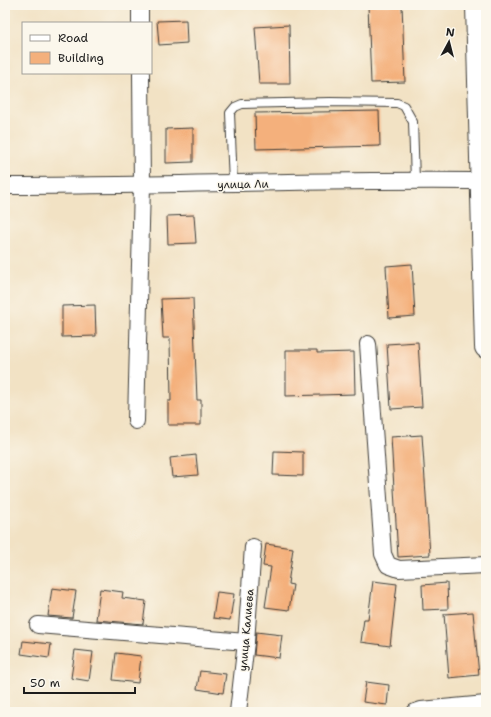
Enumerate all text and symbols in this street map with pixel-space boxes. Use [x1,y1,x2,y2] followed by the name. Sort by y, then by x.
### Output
[22,22,152,74] legend
[429,22,469,62] north arrow
[445,25,456,41] text: N
[58,30,89,46] text: Road
[58,50,104,66] text: Building
[217,177,269,192] street label: улица Ли
[235,588,258,672] street label: улица Калиева
[24,669,135,695] scale bar
[30,675,60,691] text: 50 m

